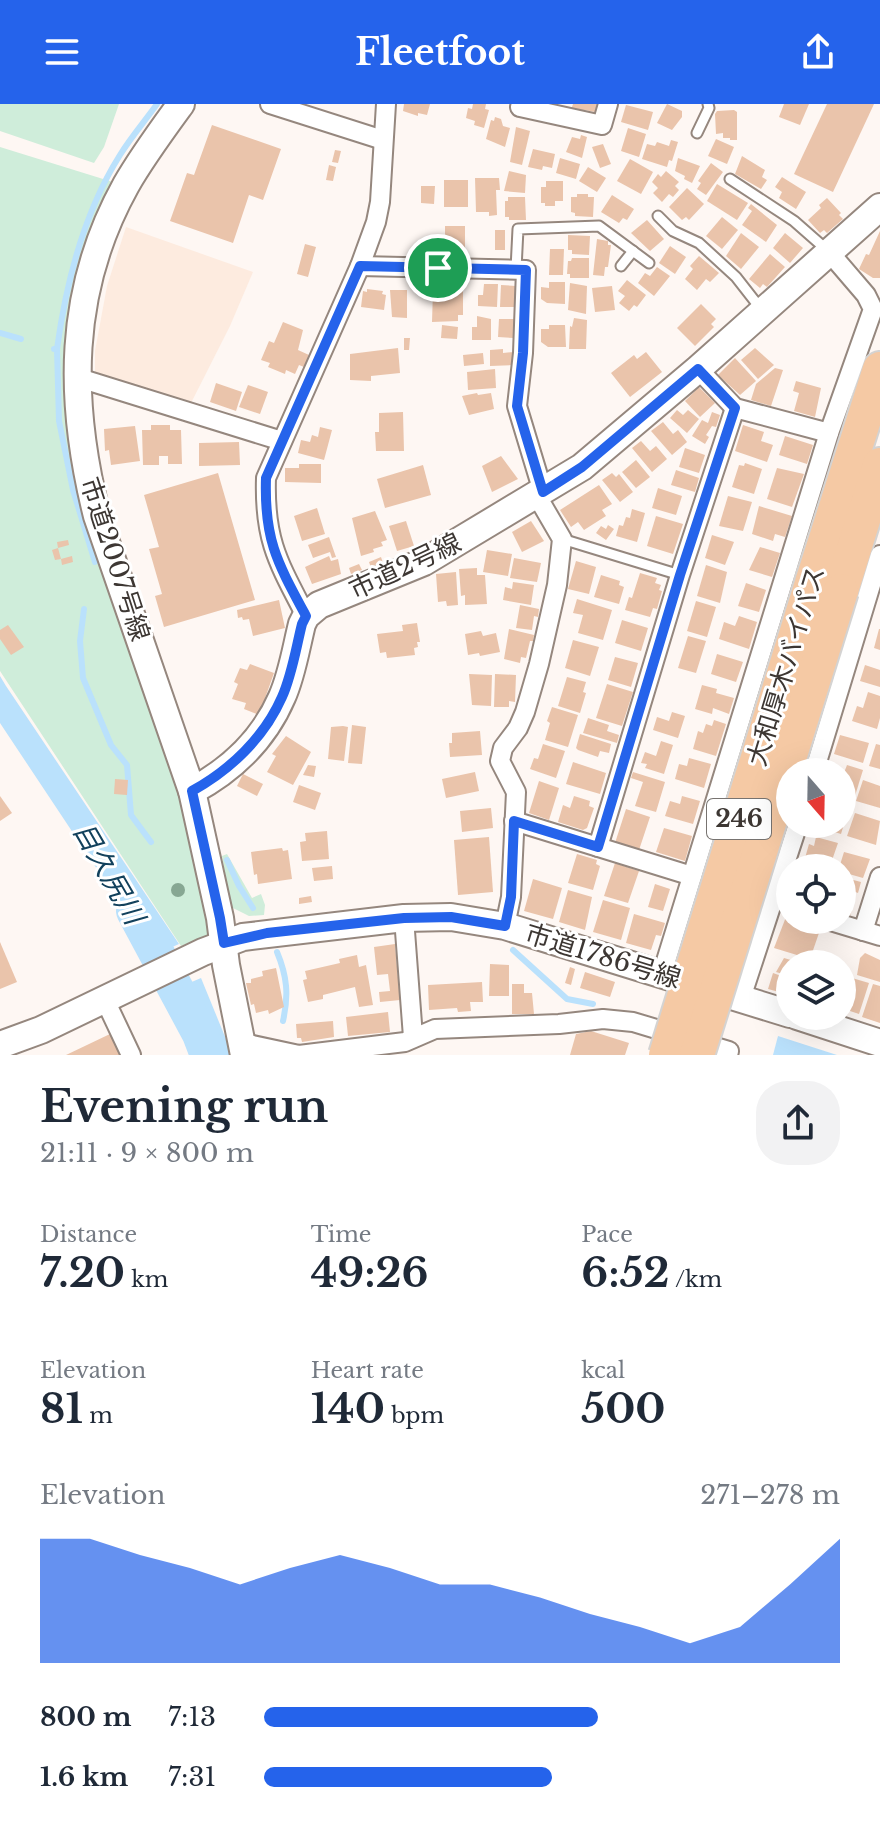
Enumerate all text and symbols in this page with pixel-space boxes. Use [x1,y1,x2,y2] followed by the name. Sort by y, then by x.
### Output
[40,30,84,74] icon: menu
[355,30,525,75] text: Fleetfoot
[796,30,840,74] icon: share
[404,234,472,302] pin
[416,246,460,290] icon: arrive
[73,473,157,645] street label: 市道2007号線
[344,526,466,606] street label: 市道2号線
[740,562,832,770] street label: 大和厚木バイパス
[776,758,856,838] north arrow
[776,758,856,1030] map controls
[707,799,771,839] road number: 246
[65,816,153,933] water label: 目久尻川
[776,854,856,934] button: locate
[521,917,685,995] street label: 市道1786号線
[776,950,856,1030] button: layers
[40,1079,328,1134] text: Evening run
[756,1081,840,1165] button: share
[40,1137,254,1169] text: 21:11 · 9 × 800 m
[40,1221,137,1248] text: Distance
[311,1221,371,1248] text: Time
[581,1221,633,1248] text: Pace
[40,1248,125,1298] text: 7.20
[311,1248,429,1298] text: 49:26
[581,1248,670,1298] text: 6:52
[125,1266,168,1293] text: km
[670,1266,722,1293] text: /km
[40,1357,146,1384] text: Elevation
[311,1357,424,1384] text: Heart rate
[581,1357,625,1384] text: kcal
[40,1384,83,1434] text: 81
[311,1384,385,1434] text: 140
[581,1384,666,1434] text: 500
[83,1402,113,1429] text: m
[385,1402,444,1429] text: bpm
[40,1479,166,1511] text: Elevation
[700,1479,840,1511] text: 271–278 m
[40,1701,131,1733] text: 800 m
[168,1701,216,1733] text: 7:13
[40,1761,128,1793] text: 1.6 km
[168,1761,216,1793] text: 7:31

